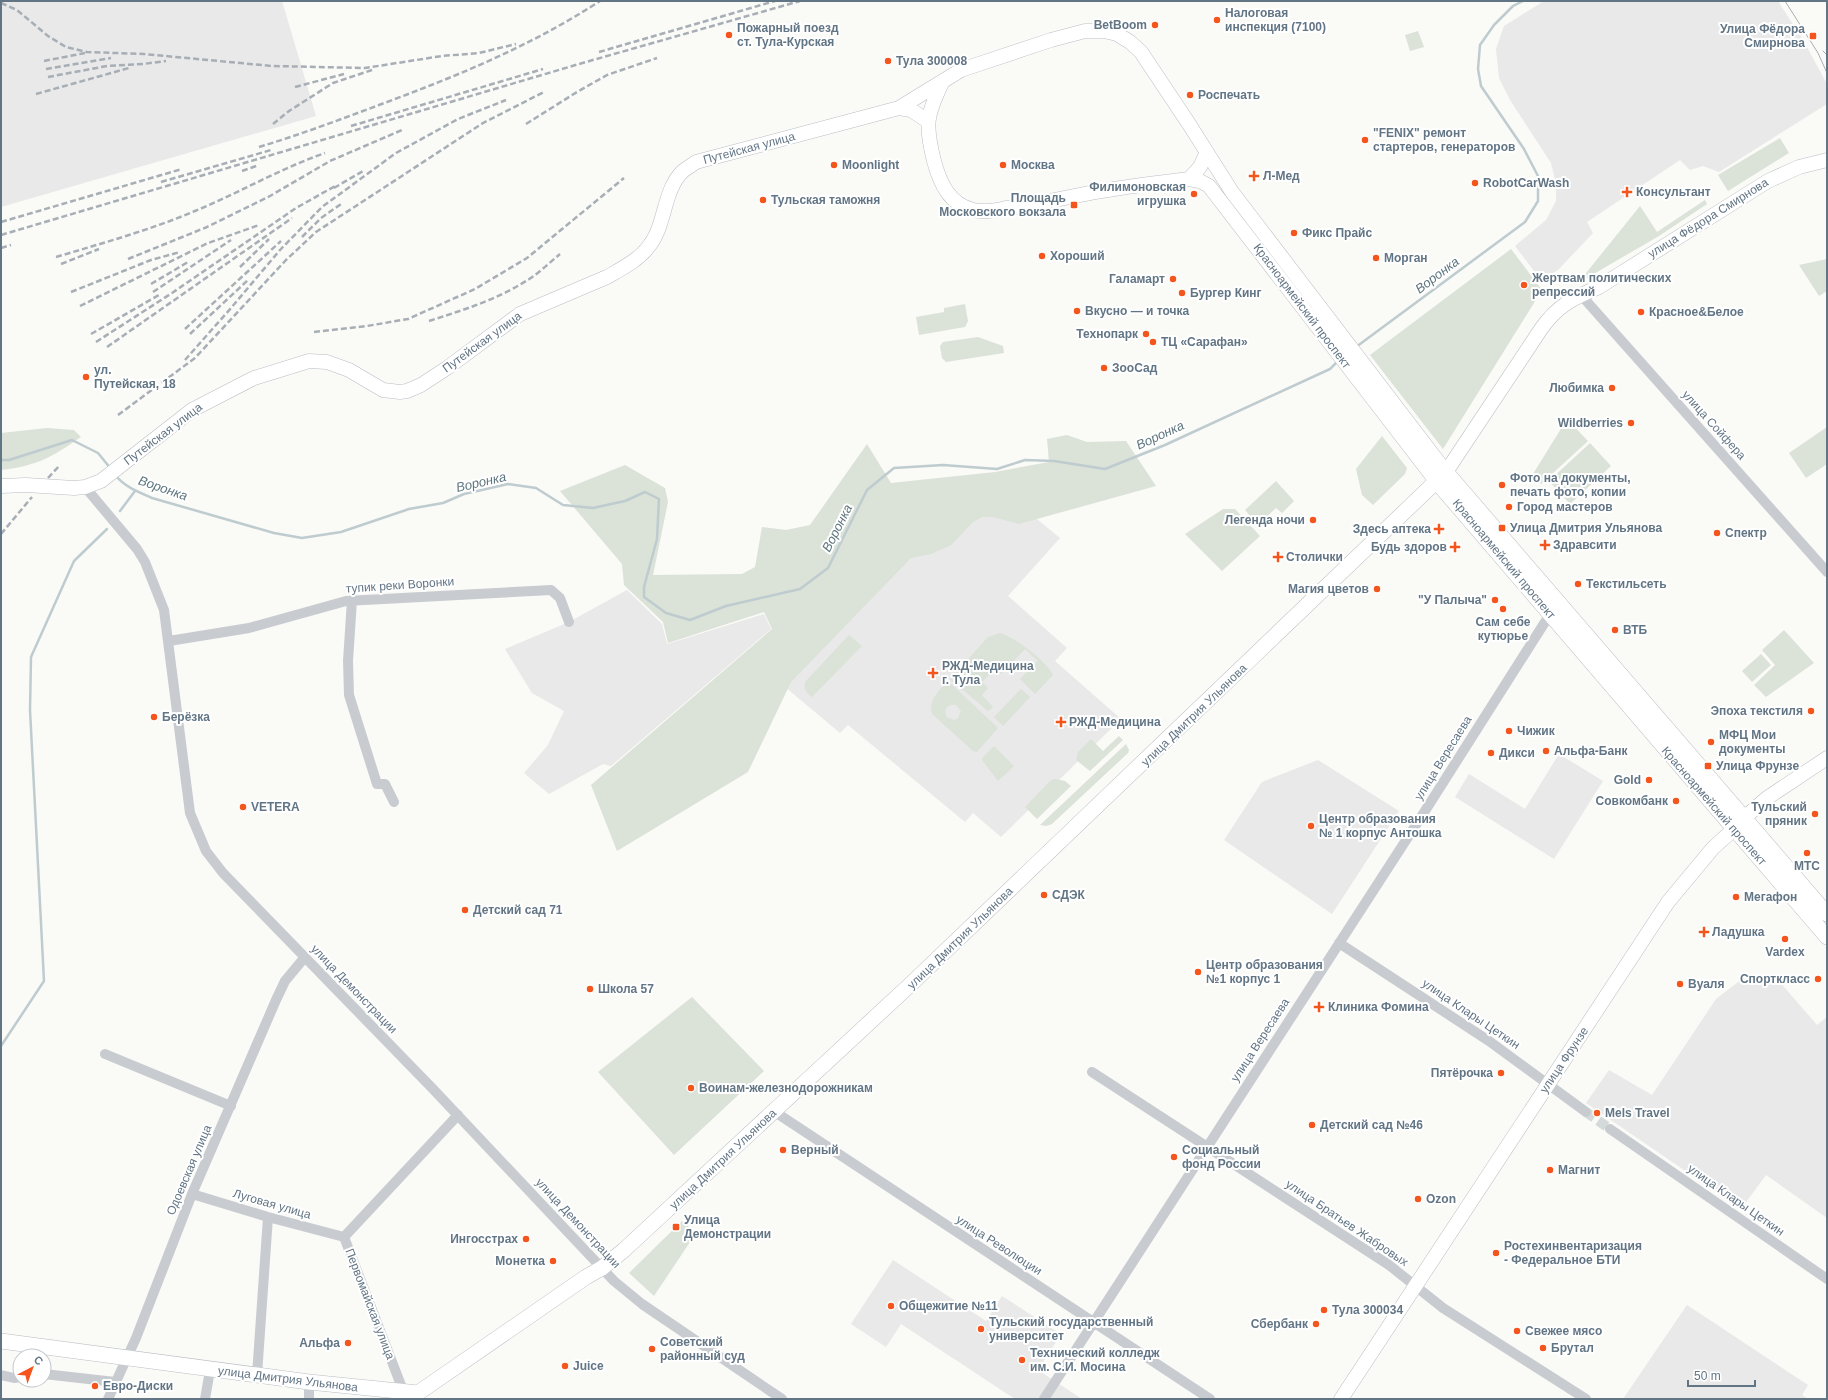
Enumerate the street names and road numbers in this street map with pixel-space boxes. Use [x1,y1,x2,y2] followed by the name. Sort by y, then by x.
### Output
[702,129,797,167] street label: Путейская улица
[1645,175,1771,261] street label: улица Фёдора Смирнова
[1251,241,1354,372] street label: Красноармейский проспект
[440,308,525,375] street label: Путейская улица
[1679,388,1749,463] street label: улица Сойфера
[121,400,205,468] street label: Путейская улица
[1450,496,1559,622] street label: Красноармейский проспект
[345,574,455,596] street label: тупик реки Воронки
[1138,661,1250,769] street label: улица Дмитрия Ульянова
[1411,713,1475,803] street label: улица Вересаева
[1659,744,1770,869] street label: Красноармейский проспект
[904,884,1016,992] street label: улица Дмитрия Ульянова
[308,942,400,1036] street label: улица Демонстрации
[1419,976,1523,1052] street label: улица Клары Цеткин
[1228,995,1292,1084] street label: улица Вересаева
[1537,1024,1591,1096] street label: улица Фрунзе
[667,1106,780,1212] street label: улица Дмитрия Ульянова
[164,1122,214,1217] street label: Одоевская улица
[1685,1161,1787,1239] street label: улица Клары Цеткин
[533,1175,623,1271] street label: улица Демонстрации
[1283,1177,1411,1269] street label: улица Братьев Жабровых
[231,1186,313,1222] street label: Луговая улица
[954,1212,1044,1278] street label: улица Революции
[342,1247,398,1362] street label: Первомайская улица
[217,1363,359,1395] street label: улица Дмитрия Ульянова

